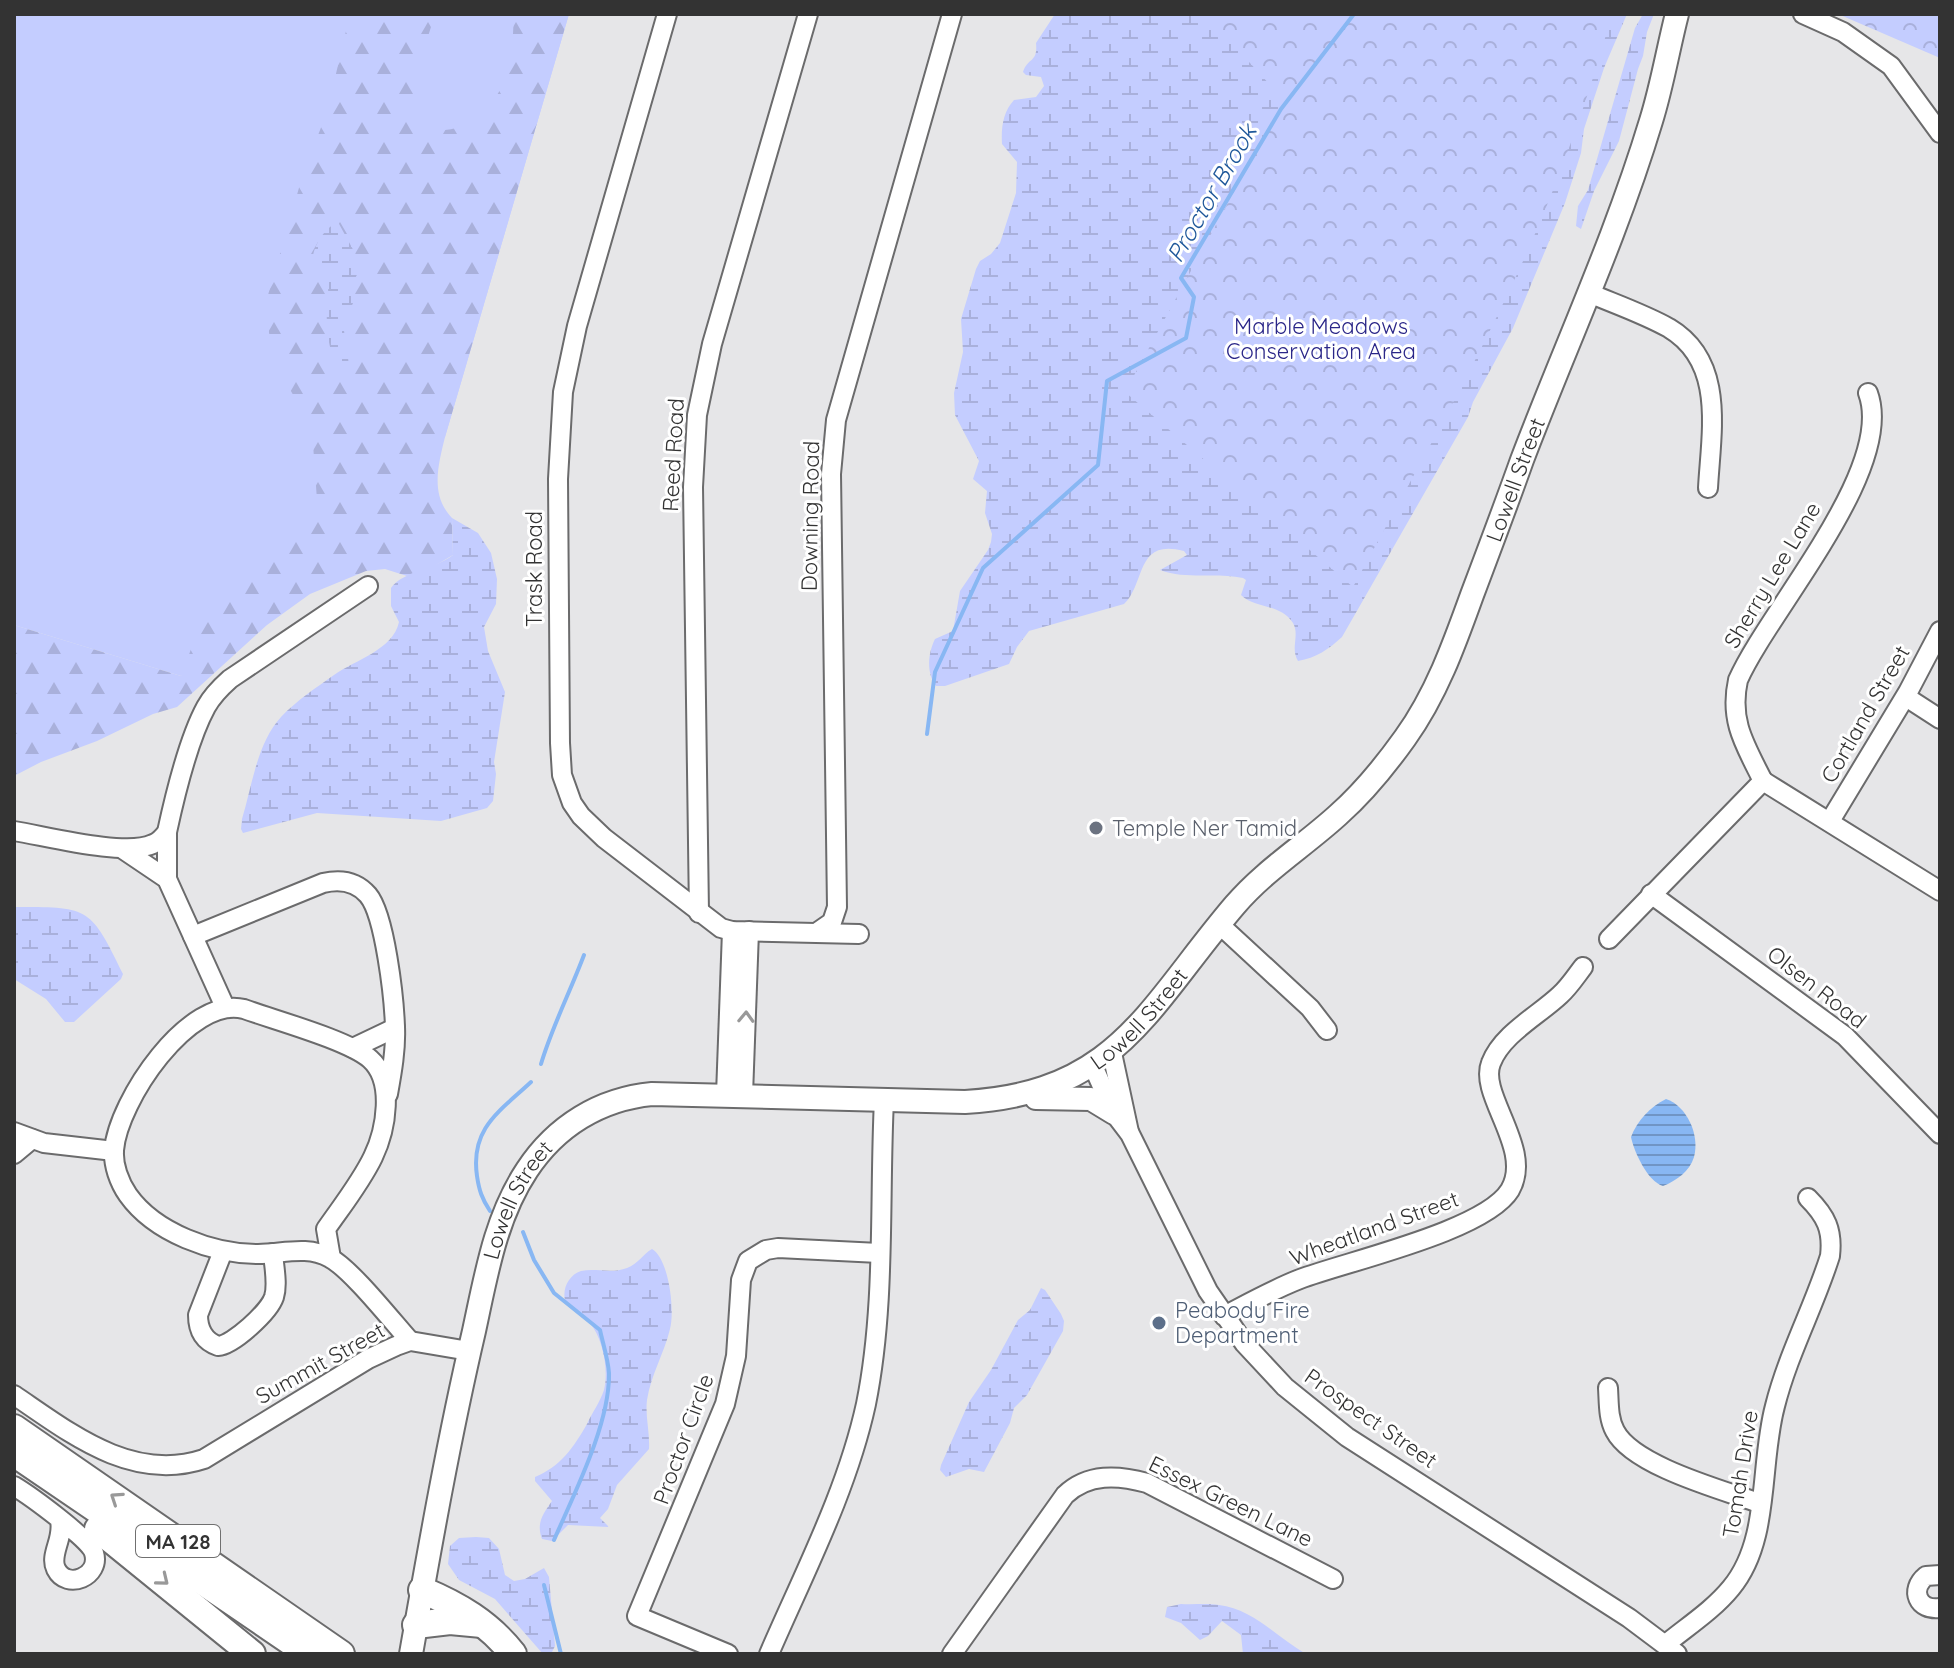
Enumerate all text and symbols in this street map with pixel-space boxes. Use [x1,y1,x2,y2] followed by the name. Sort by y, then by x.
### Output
[1159,117,1264,267] water label: Proctor Brook
[1226,312,1416,365] park label: Marble Meadows Conservation Area
[656,398,690,512] street label: Reed Road
[1479,414,1551,546] street label: Lowell Street
[795,441,825,591] street label: Downing Road
[1717,497,1827,653] street label: Sherry Lee Lane
[520,511,548,627] street label: Trask Road
[1814,640,1916,788] street label: Cortland Street
[1112,814,1297,842] place label: Temple Ner Tamid
[1087,819,1105,837] marker: Temple Ner Tamid
[1762,940,1872,1034] street label: Olsen Road
[1085,962,1194,1076] street label: Lowell Street
[738,1010,755,1023] one-way arrow
[476,1134,558,1263] street label: Lowell Street
[1286,1184,1462,1272] street label: Wheatland Street
[1175,1296,1310,1349] place label: Peabody Fire Department
[1150,1314,1168,1332] marker: Peabody Fire Department
[251,1316,389,1410] street label: Summit Street
[1299,1362,1443,1474] street label: Prospect Street
[646,1370,720,1508] street label: Proctor Circle
[1716,1408,1764,1540] street label: Tomah Drive
[1144,1449,1318,1553] street label: Essex Green Lane
[110,1493,124,1508] one-way arrow
[136,1525,220,1557] road number: MA 128
[153,1570,168,1585] one-way arrow

